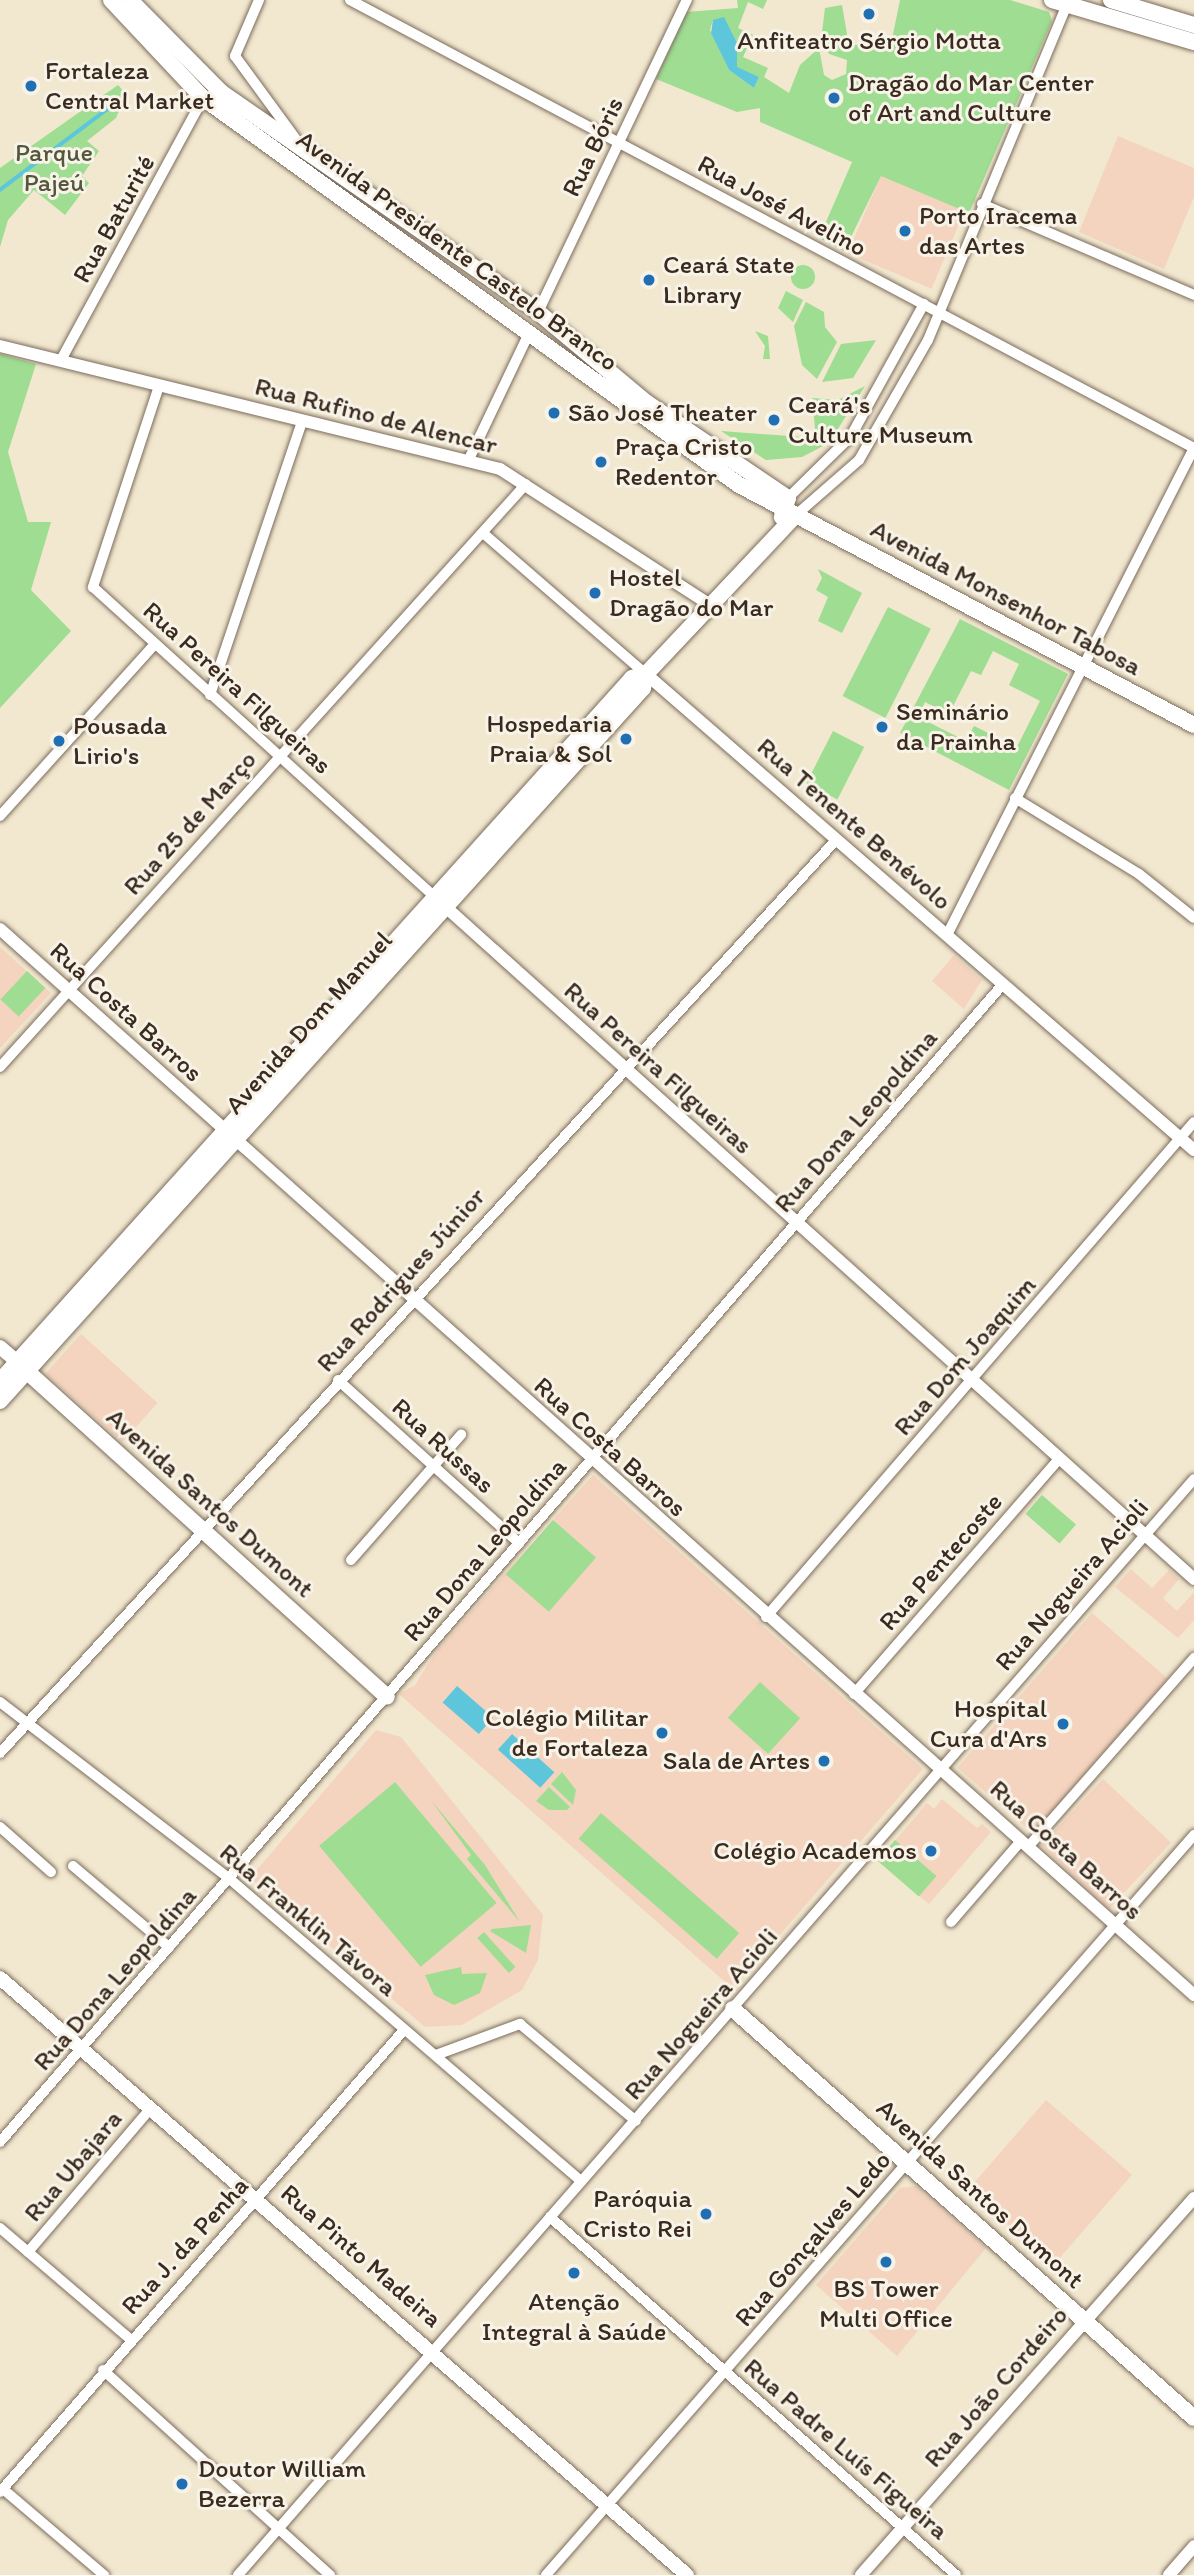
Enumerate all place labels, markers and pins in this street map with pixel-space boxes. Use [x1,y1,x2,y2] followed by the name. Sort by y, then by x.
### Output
[861,6,877,22] marker: Anfiteatro Sérgio Motta
[737,25,1001,57] place label: Anfiteatro Sérgio Motta
[45,55,215,116] place label: Fortaleza Central Market
[848,67,1095,128] place label: Dragão do Mar Center of Art and Culture
[23,78,39,94] marker: Fortaleza Central Market
[826,90,842,106] marker: Dragão do Mar Center of Art and Culture
[919,200,1079,262] place label: Porto Iracema das Artes
[897,223,913,239] marker: Porto Iracema das Artes
[663,249,795,310] place label: Ceará State Library
[641,272,657,288] marker: Ceará State Library
[788,389,973,450] place label: Ceará's Culture Museum
[568,397,757,429] place label: São José Theater
[546,405,562,421] marker: São José Theater
[766,412,782,428] marker: Ceará's Culture Museum
[615,431,753,492] place label: Praça Cristo Redentor
[593,454,609,470] marker: Praça Cristo Redentor
[609,562,774,624] place label: Hostel Dragão do Mar
[587,585,603,601] marker: Hostel Dragão do Mar
[896,696,1016,758] place label: Seminário da Prainha
[487,708,612,770] place label: Hospedaria Praia & Sol
[73,710,167,772] place label: Pousada Lirio's
[874,719,890,735] marker: Seminário da Prainha
[618,731,634,747] marker: Hospedaria Praia & Sol
[51,733,67,749] marker: Pousada Lirio's
[930,1693,1047,1754] place label: Hospital Cura d'Ars
[485,1702,648,1764] place label: Colégio Militar de Fortaleza
[1053,1714,1073,1734] marker: Hospital Cura d'Ars
[654,1725,670,1741] marker: Colégio Militar de Fortaleza
[663,1745,810,1777] place label: Sala de Artes
[816,1753,832,1769] marker: Sala de Artes
[713,1835,917,1867] place label: Colégio Academos
[923,1843,939,1859] marker: Colégio Academos
[584,2183,692,2244] place label: Paróquia Cristo Rei
[698,2206,714,2222] marker: Paróquia Cristo Rei
[878,2254,894,2270] marker: BS Tower Multi Office
[564,2263,584,2283] marker: Atenção Integral à Saúde
[819,2273,953,2334] place label: BS Tower Multi Office
[482,2286,666,2348] place label: Atenção Integral à Saúde
[198,2453,367,2514] place label: Doutor William Bezerra
[172,2474,192,2494] marker: Doutor William Bezerra

